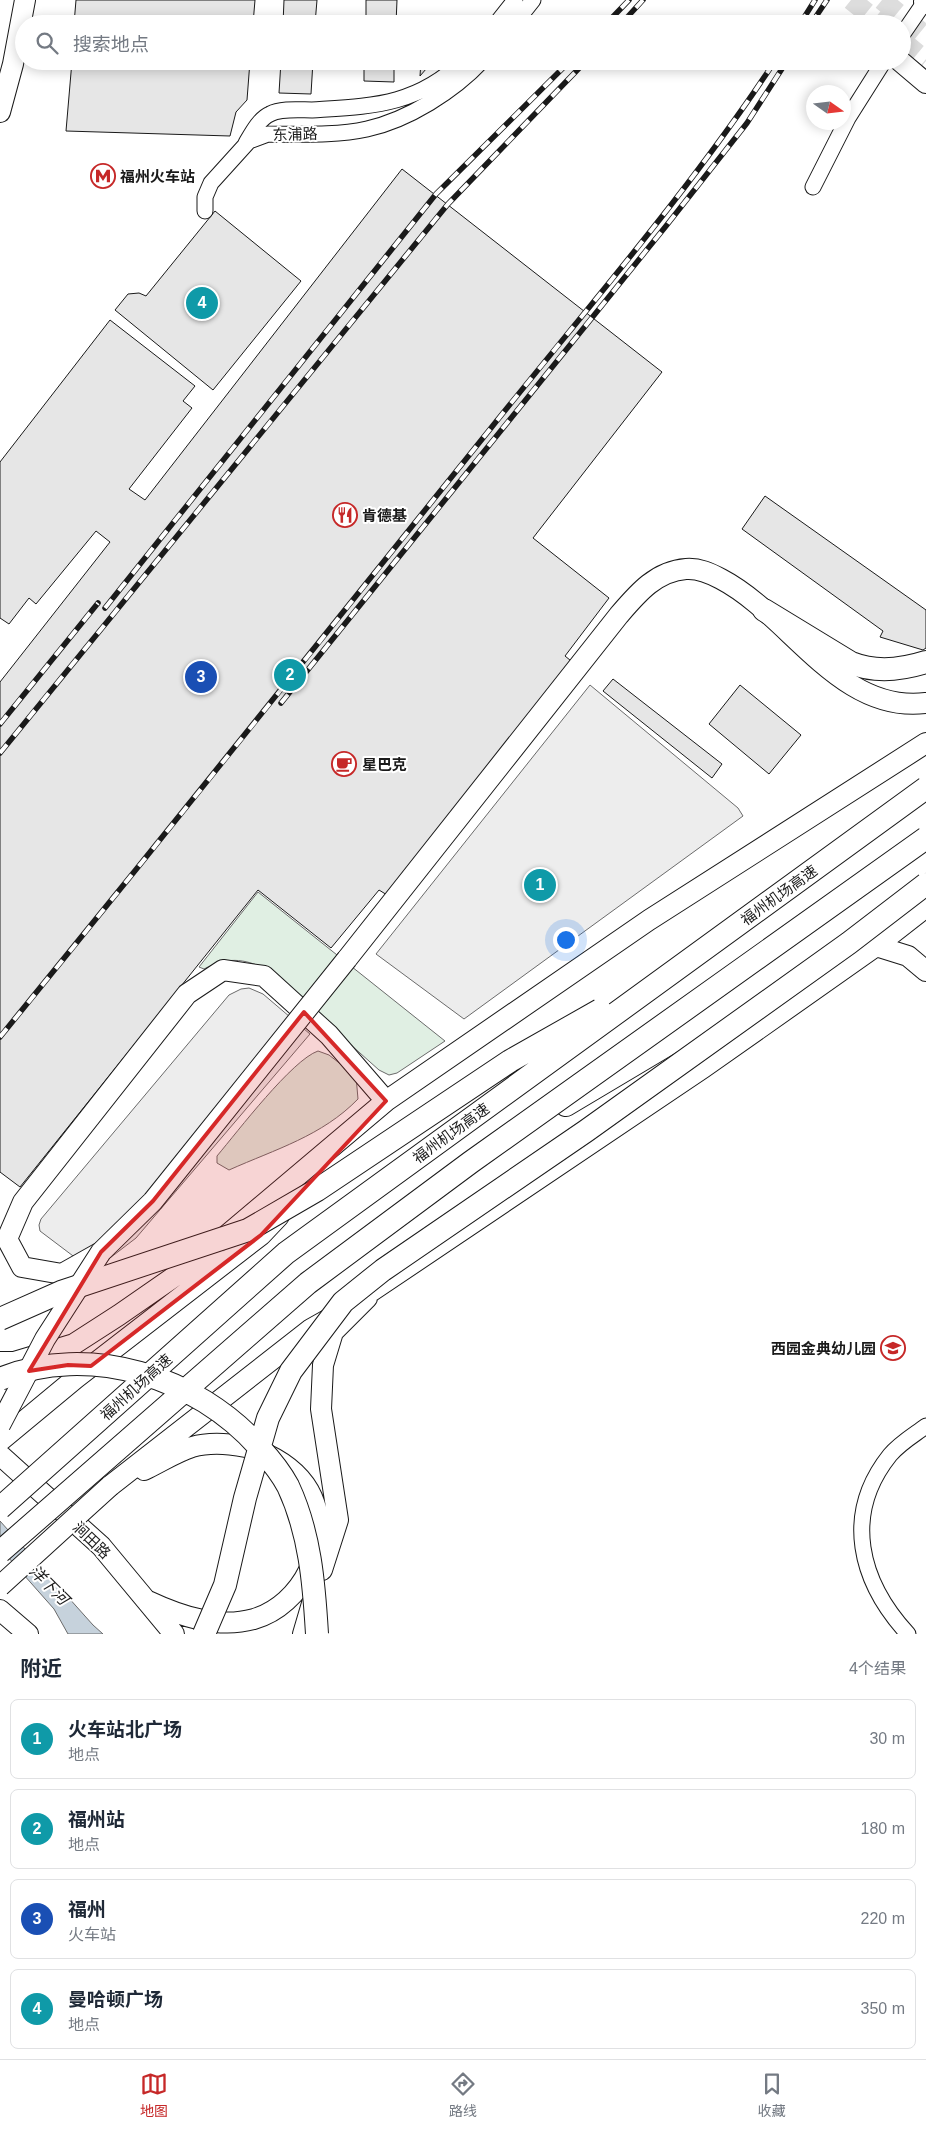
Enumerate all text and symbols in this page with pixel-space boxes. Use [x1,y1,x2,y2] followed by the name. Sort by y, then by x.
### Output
[15,15,911,70] search box
[33,29,61,57] icon: search
[73,34,149,55] text: 搜索地点
[806,85,851,130] north arrow
[272,125,318,143] street label: 东浦路
[90,163,116,189] metro station icon: 福州火车站
[120,168,195,185] place label: 福州火车站
[186,284,218,322] pin: 4
[332,502,358,528] restaurant icon: 肯德基
[362,507,407,524] place label: 肯德基
[274,656,306,694] pin: 2
[185,658,217,696] pin: 3
[331,751,357,777] cafe icon: 星巴克
[362,756,407,773] place label: 星巴克
[738,862,820,928] street label: 福州机场高速
[524,866,556,904] pin: 1
[553,927,579,953] your location
[410,1100,492,1166] street label: 福州机场高速
[880,1335,906,1361] school or university icon: 西园金典幼儿园
[771,1340,876,1357] place label: 西园金典幼儿园
[97,1351,175,1423] street label: 福州机场高速
[70,1518,114,1562] street label: 涧田路
[26,1562,74,1610] water label: 洋下河
[20,1657,62,1680] text: 附近
[849,1660,906,1677] text: 4个结果
[68,1719,182,1740] text: 火车站北广场
[33,1730,41,1747] text: 1
[869,1730,905,1747] text: 30 m
[68,1746,100,1763] text: 地点
[68,1809,125,1830] text: 福州站
[33,1820,41,1837] text: 2
[861,1820,905,1837] text: 180 m
[68,1836,100,1853] text: 地点
[68,1899,106,1920] text: 福州
[33,1910,41,1927] text: 3
[861,1910,905,1927] text: 220 m
[68,1926,116,1943] text: 火车站
[68,1989,163,2010] text: 曼哈顿广场
[33,2000,41,2017] text: 4
[861,2000,905,2017] text: 350 m
[68,2016,100,2033] text: 地点
[140,2070,168,2120] tab: 地图
[449,2070,477,2120] tab: 路线
[758,2070,786,2120] tab: 收藏

